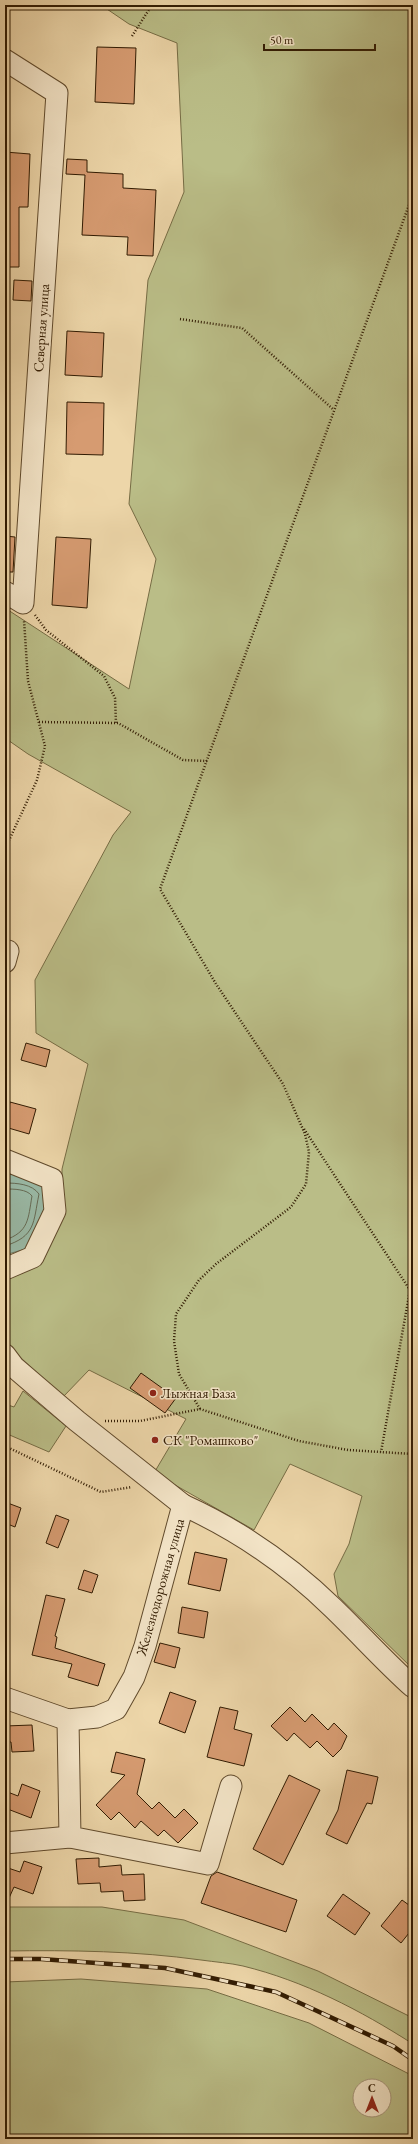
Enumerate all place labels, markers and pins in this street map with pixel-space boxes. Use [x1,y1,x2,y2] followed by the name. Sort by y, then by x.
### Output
[161,1384,236,1402] place label: Лыжная База
[148,1388,158,1398] marker: Лыжная База
[163,1431,258,1449] place label: СК "Ромашково"
[150,1435,160,1445] marker: СК "Ромашково"

